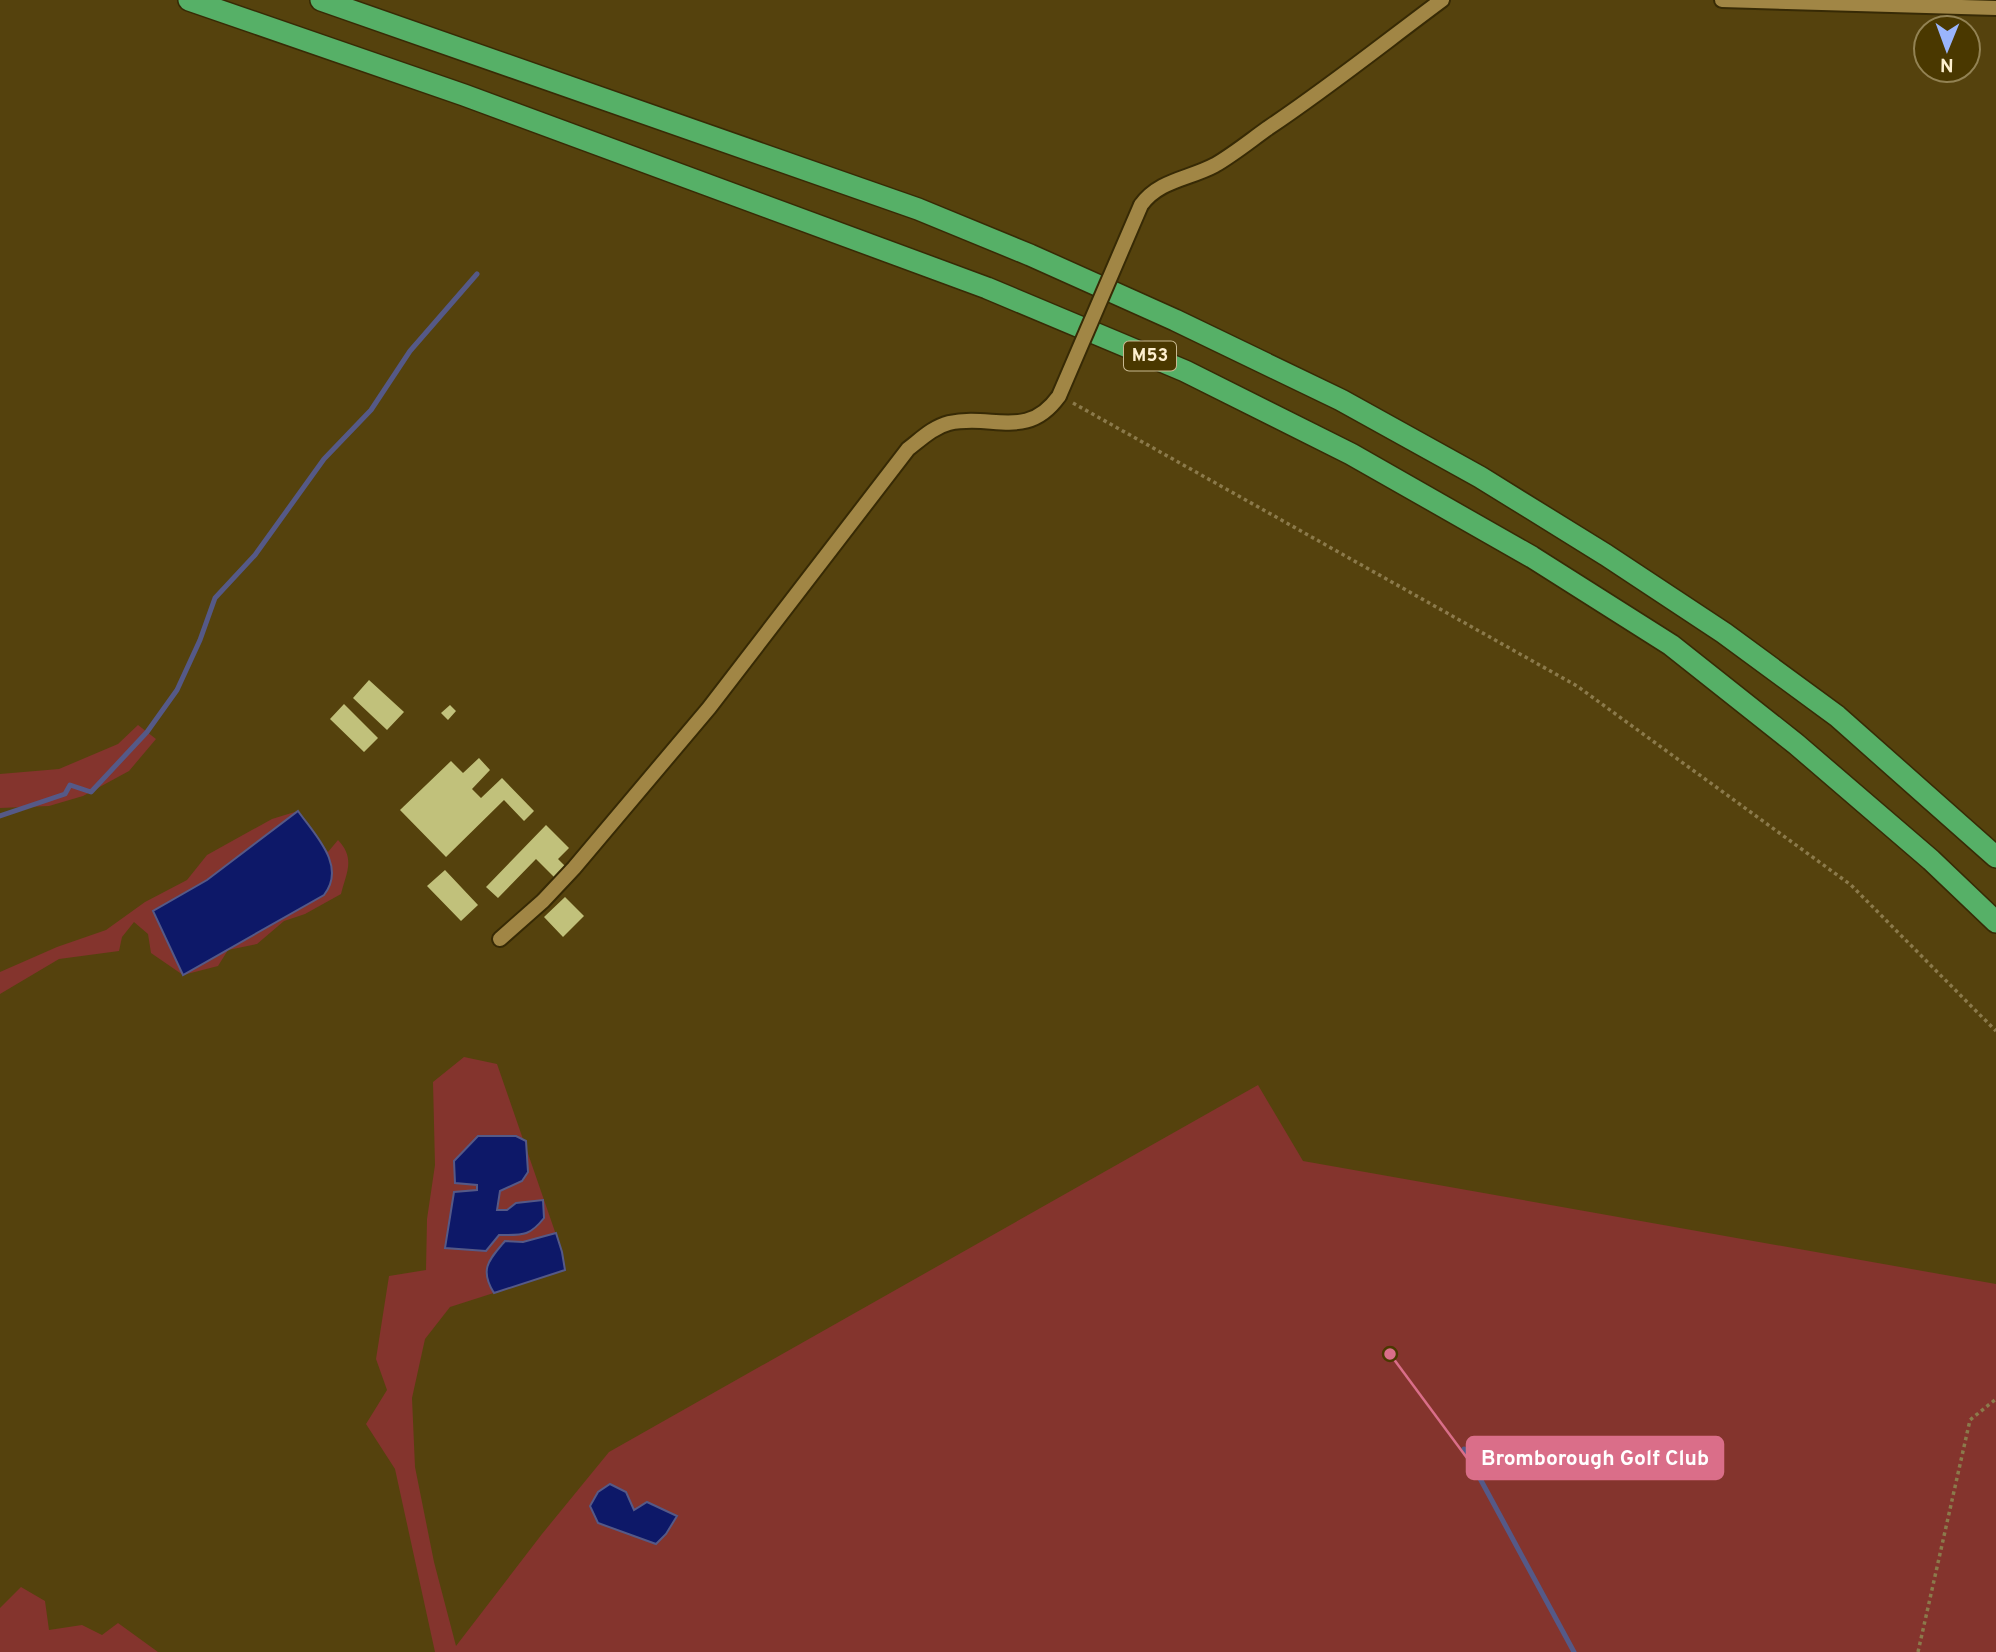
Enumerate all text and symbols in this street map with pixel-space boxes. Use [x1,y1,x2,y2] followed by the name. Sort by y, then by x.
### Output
[1912,14,1982,84] north arrow
[1940,52,1954,76] text: N
[1124,342,1176,370] road number: M53
[1467,1437,1723,1479] callout: Bromborough Golf Club
[1481,1446,1709,1473] text: Bromborough Golf Club

